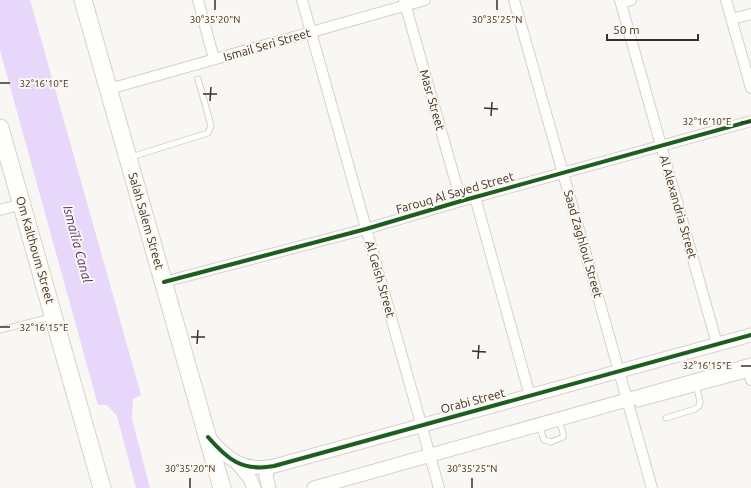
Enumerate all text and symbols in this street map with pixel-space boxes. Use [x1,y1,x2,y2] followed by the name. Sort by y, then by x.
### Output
[190,14,240,25] text: 30°35'20"N
[472,14,522,25] text: 30°35'25"N
[607,16,698,42] scale bar
[613,23,640,36] text: 50 m
[222,26,312,63] street label: Ismail Seri Street
[418,68,447,132] street label: Masr Street
[19,78,69,89] text: 32°16'10"E
[682,116,732,127] text: 32°16'10"E
[657,154,700,260] street label: Al Alexandria Street
[394,169,516,216] street label: Farouq Al Sayed Street
[126,171,167,271] street label: Salah Salem Street
[562,188,605,300] street label: Saad Zaghloul Street
[14,195,57,305] street label: Om Kalthoum Street
[61,204,95,285] water label: Ismaïlia Canal
[363,239,398,319] street label: Al Geish Street
[19,322,69,333] text: 32°16'15"E
[682,360,732,371] text: 32°16'15"E
[439,386,507,415] street label: Orabi Street
[165,463,215,474] text: 30°35'20"N
[447,463,497,474] text: 30°35'25"N

